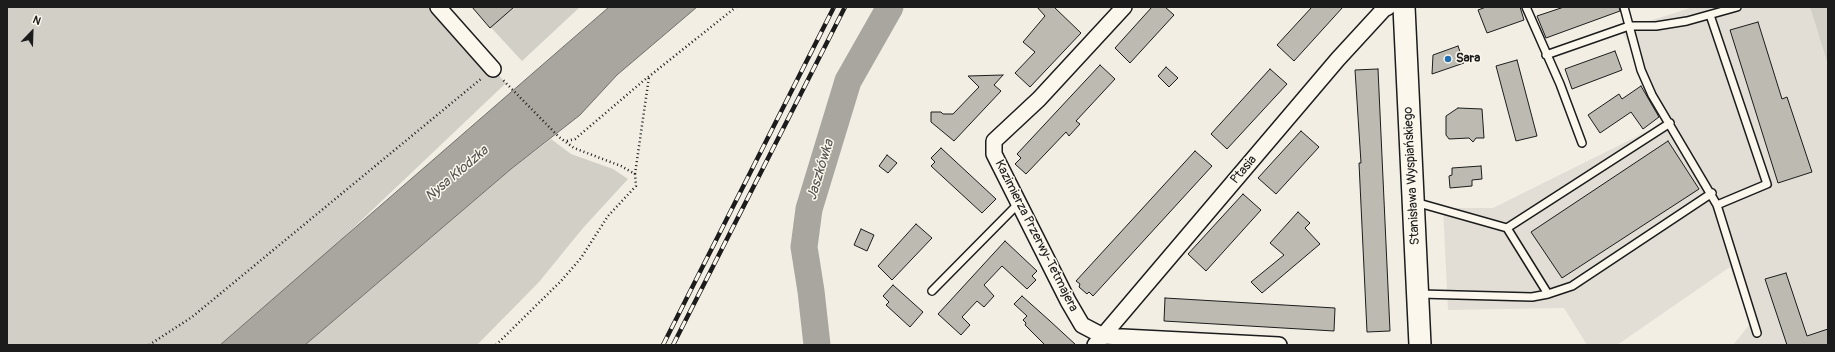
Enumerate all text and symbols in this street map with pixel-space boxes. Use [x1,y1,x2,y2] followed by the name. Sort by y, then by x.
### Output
[12,12,52,52] north arrow
[31,13,43,28] text: N
[1456,51,1480,67] place label: Sara
[1443,54,1453,64] marker: Sara
[1401,106,1423,246] street label: Stanisława Wyspiańskiego
[804,138,838,202] water label: Jaszkówka
[422,143,492,205] water label: Nysa Kłodzka
[1228,152,1260,188] street label: Ptasia
[991,158,1081,314] street label: Kazimierza Przerwy-Tetmajera

